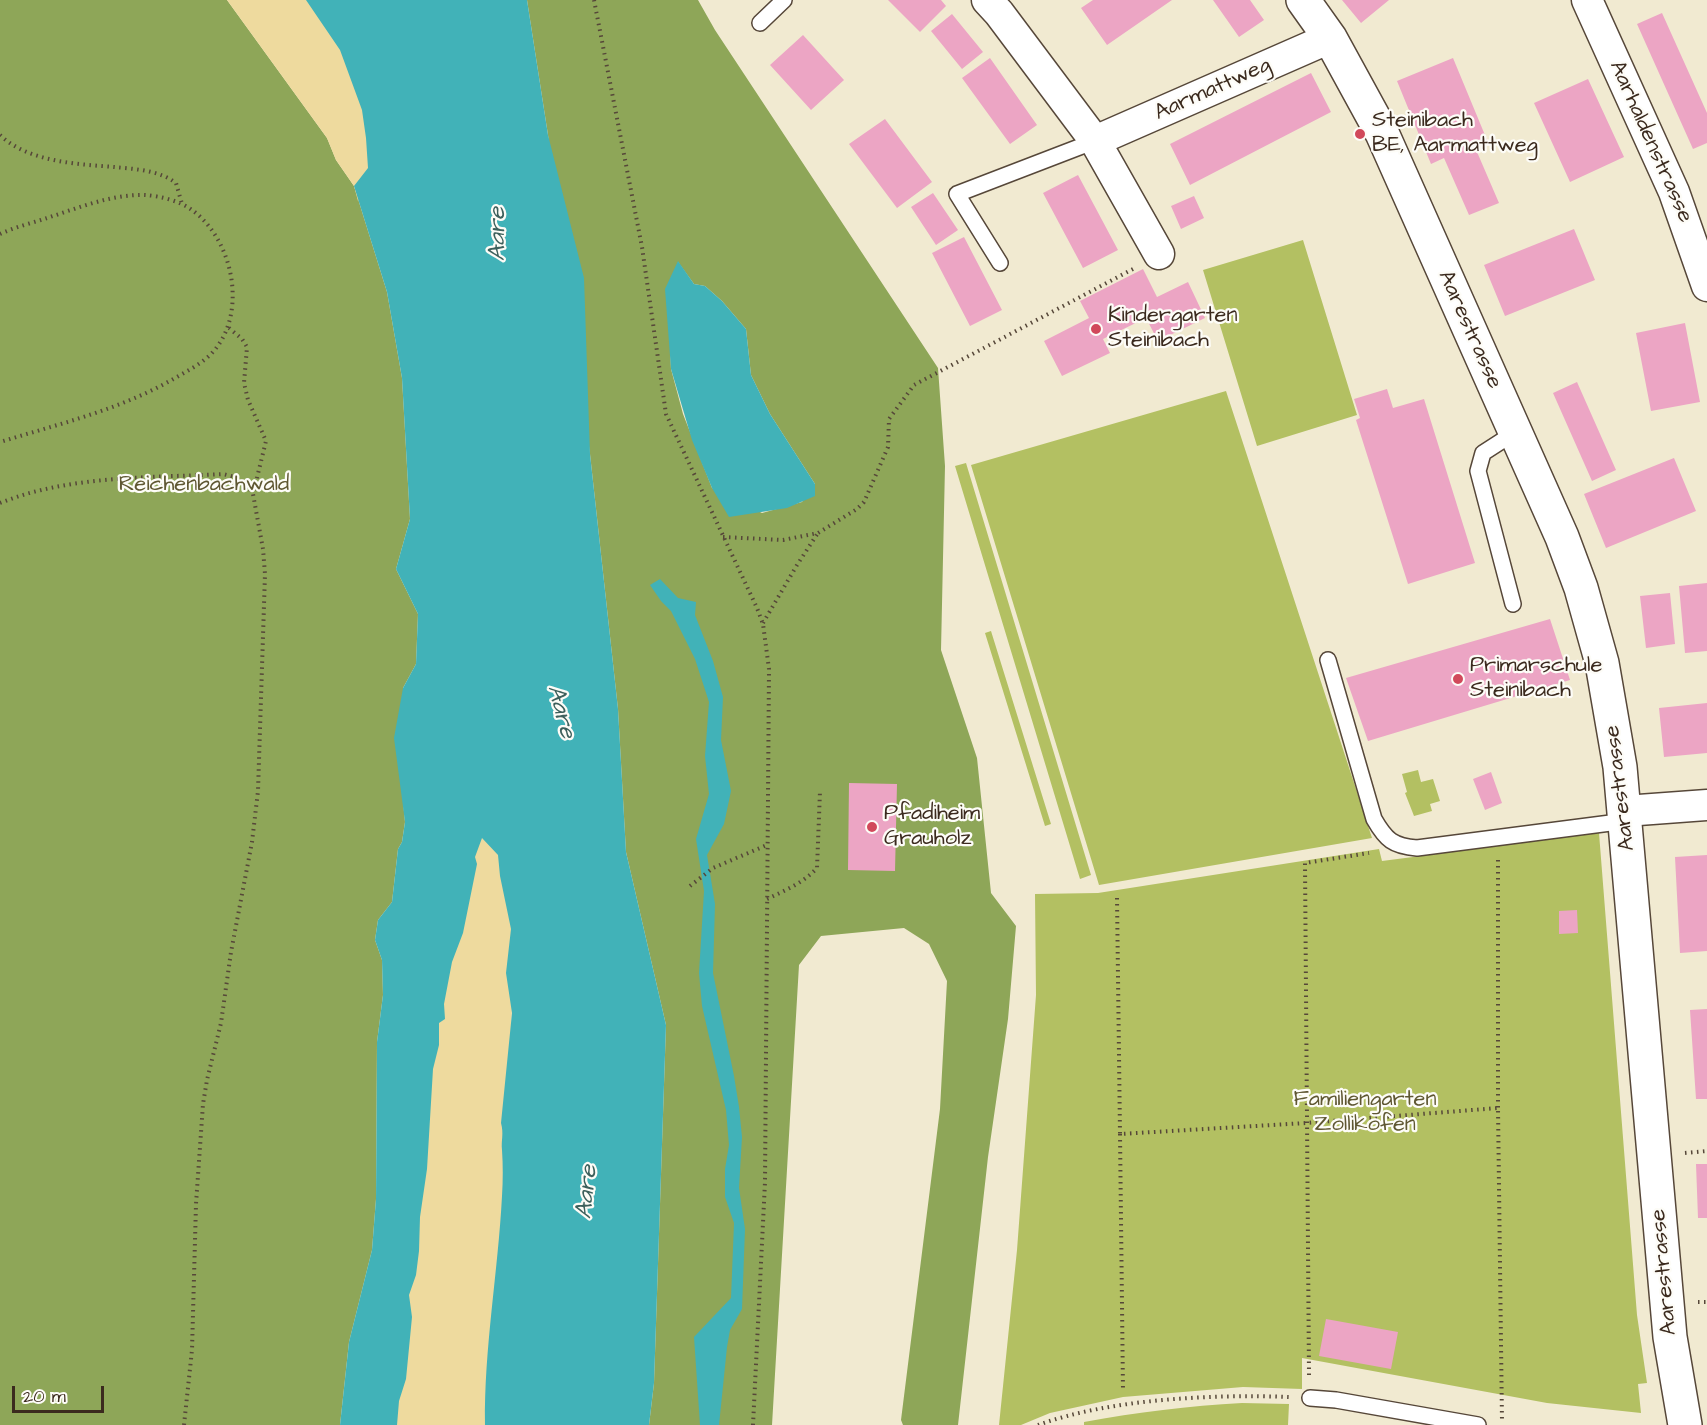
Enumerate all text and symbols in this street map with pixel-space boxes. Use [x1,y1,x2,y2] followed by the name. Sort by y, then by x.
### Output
[1151,53,1275,127] street label: Aarmattweg
[1602,57,1698,227] street label: Aarhaldenstrasse
[1372,108,1538,160] place label: Steinibach BE, Aarmattweg
[1353,127,1367,141] marker: Steinibach BE, Aarmattweg
[485,207,513,261] water label: Aare
[1431,267,1507,393] street label: Aarestrasse
[1108,303,1237,354] place label: Kindergarten Steinibach
[1089,322,1103,336] marker: Kindergarten Steinibach
[119,472,289,498] park label: Reichenbachwald
[1470,653,1602,704] place label: Primarschule Steinibach
[1451,672,1465,686] marker: Primarschule Steinibach
[539,682,581,742] water label: Aare
[1600,724,1642,852] street label: Aarestrasse
[884,801,980,852] place label: Pfadiheim Grauholz
[865,820,879,834] marker: Pfadiheim Grauholz
[1293,1087,1437,1138] park label: Familiengarten Zollikofen
[571,1164,605,1220] water label: Aare
[1646,1208,1684,1336] street label: Aarestrasse
[15,1374,106,1412] scale bar
[23,1384,66,1409] text: 20 m

